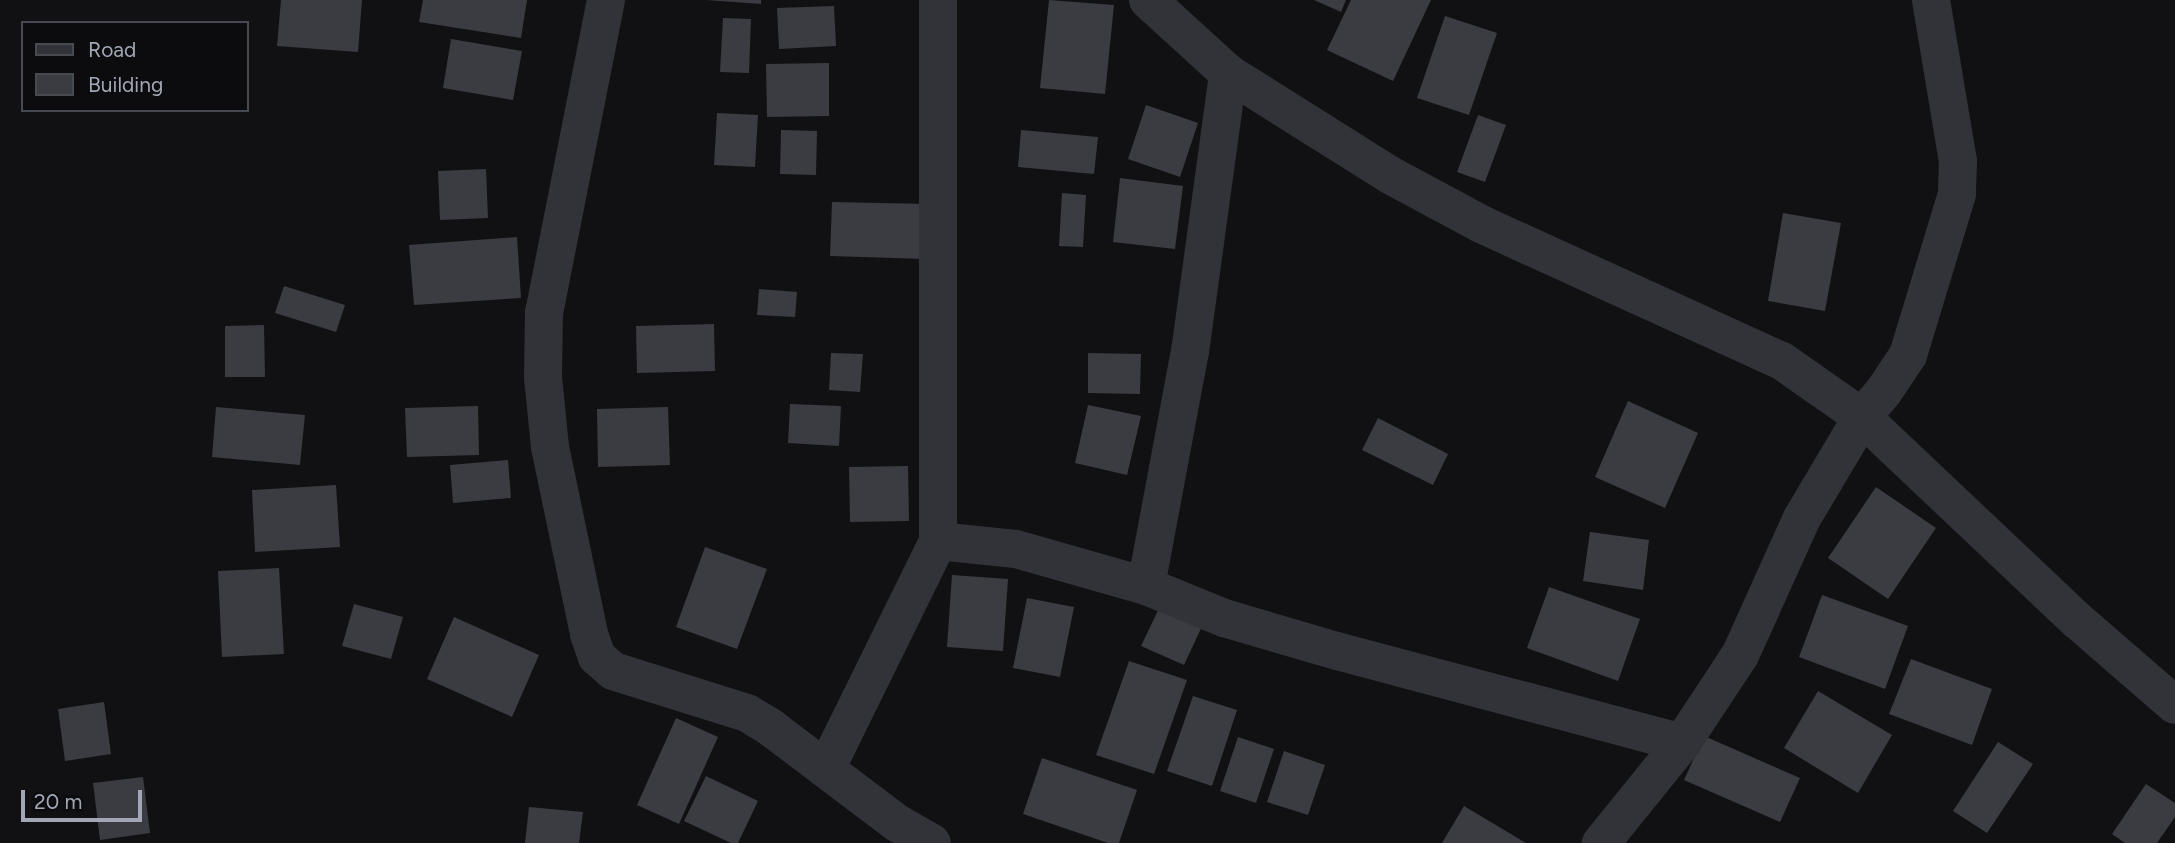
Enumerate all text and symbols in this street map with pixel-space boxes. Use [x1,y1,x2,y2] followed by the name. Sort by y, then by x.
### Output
[21,21,248,112] legend
[88,37,136,62] text: Road
[88,72,163,97] text: Building
[24,776,145,820] scale bar
[34,789,82,814] text: 20 m

